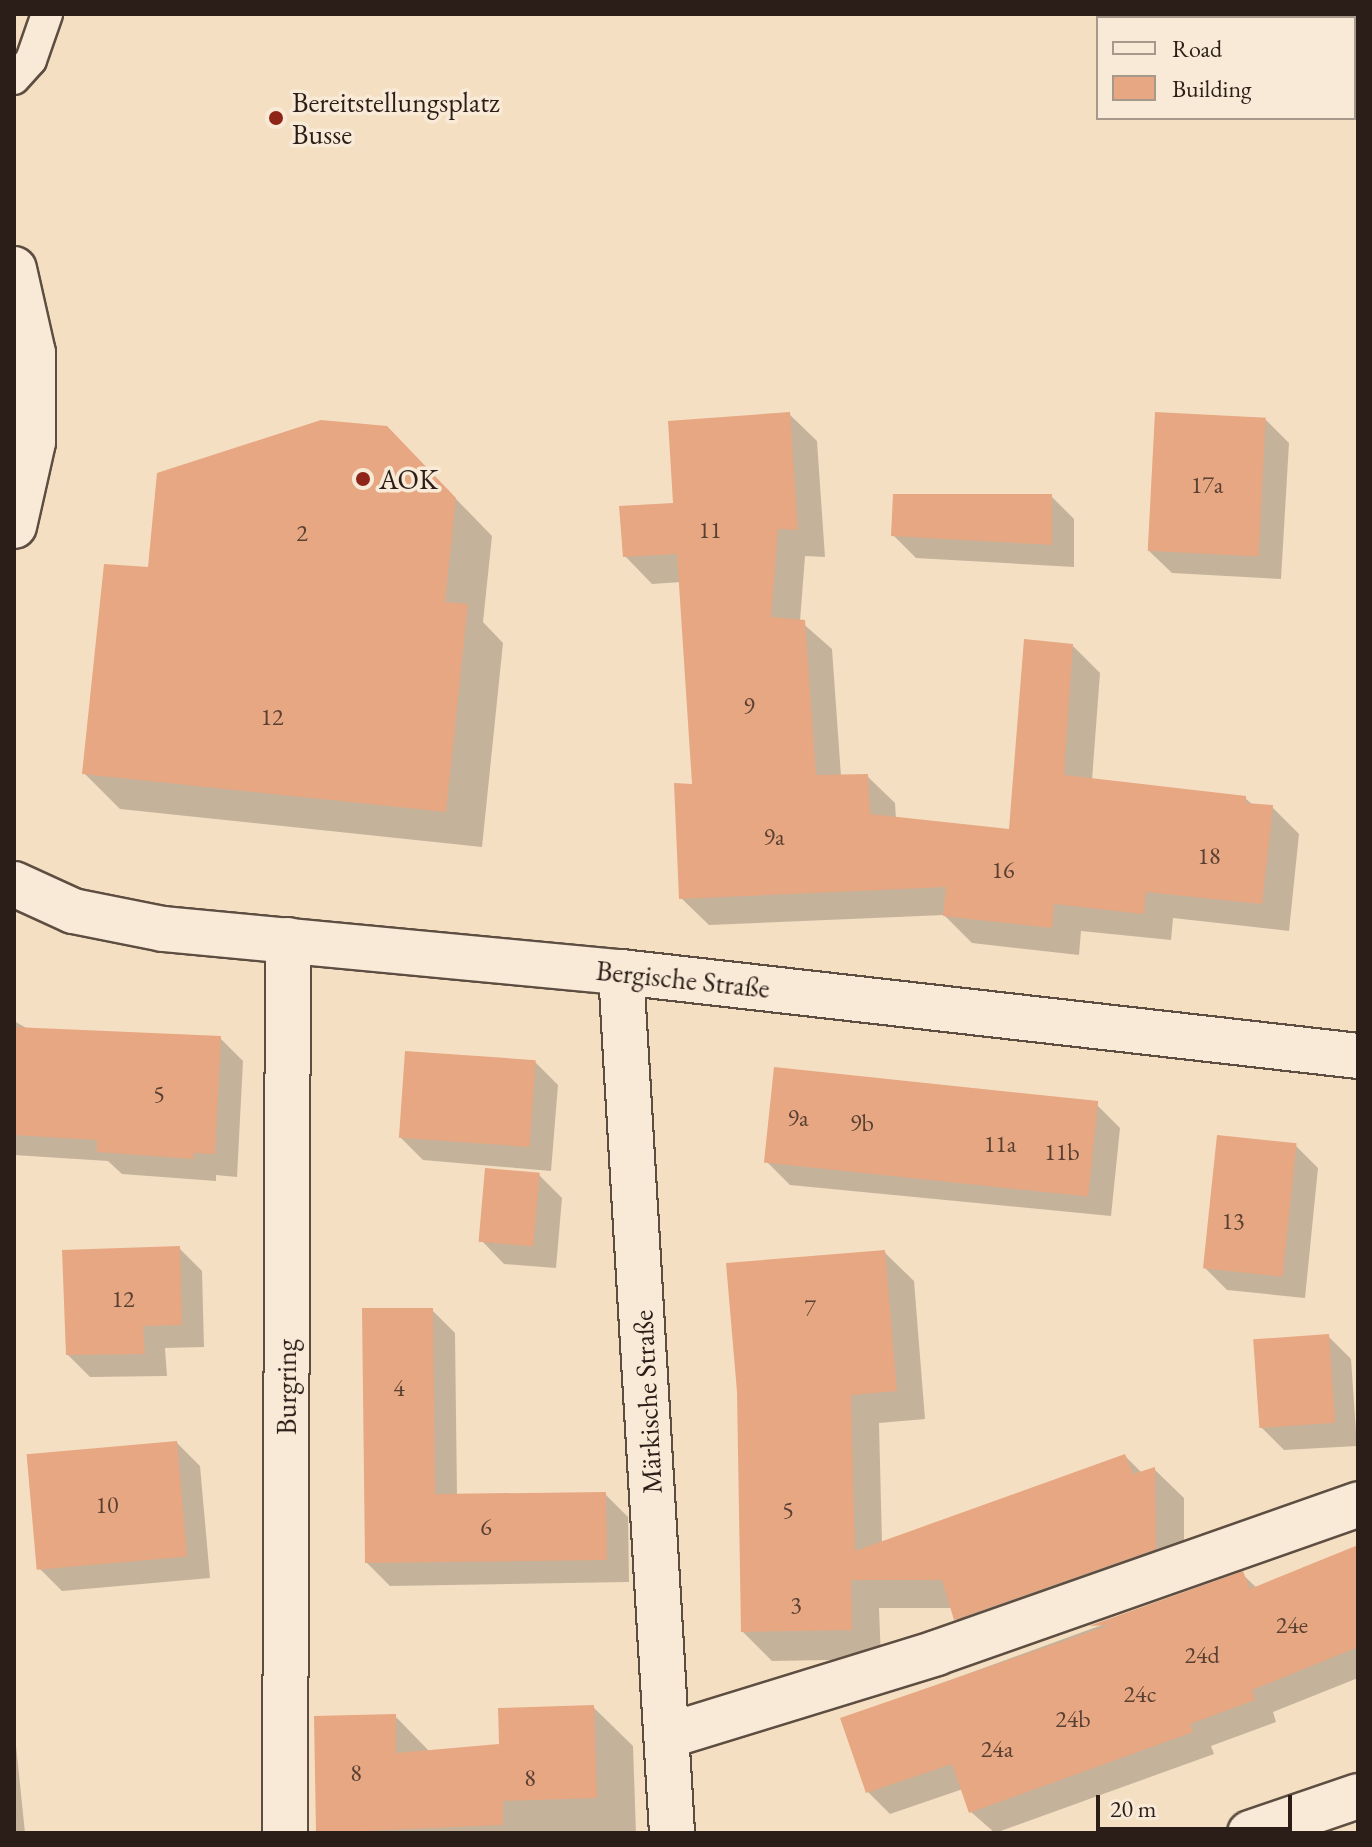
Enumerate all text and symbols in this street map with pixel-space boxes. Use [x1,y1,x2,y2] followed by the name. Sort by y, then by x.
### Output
[1096,16,1356,120] legend
[1172,33,1222,64] text: Road
[1172,73,1252,104] text: Building
[292,85,500,151] place label: Bereitstellungsplatz Busse
[267,109,285,127] marker: Bereitstellungsplatz Busse
[379,462,438,496] place label: AOK
[354,470,372,488] marker: AOK
[1191,471,1223,499] house number: 17a
[698,516,722,544] house number: 11
[296,519,308,547] house number: 2
[743,692,755,720] house number: 9
[260,703,284,731] house number: 12
[763,823,785,851] house number: 9a
[1197,842,1221,870] house number: 18
[991,856,1015,884] house number: 16
[594,953,772,1005] street label: Bergische Straße
[153,1080,165,1108] house number: 5
[787,1104,809,1132] house number: 9a
[850,1109,874,1137] house number: 9b
[984,1130,1016,1158] house number: 11a
[1044,1138,1080,1166] house number: 11b
[1221,1207,1245,1235] house number: 13
[111,1285,135,1313] house number: 12
[804,1294,816,1322] house number: 7
[625,1309,669,1495] street label: Märkische Straße
[269,1339,303,1435] street label: Burgring
[393,1374,405,1402] house number: 4
[95,1491,119,1519] house number: 10
[782,1496,794,1524] house number: 5
[480,1513,492,1541] house number: 6
[790,1591,802,1619] house number: 3
[1276,1611,1308,1639] house number: 24e
[1184,1641,1220,1669] house number: 24d
[1124,1680,1156,1708] house number: 24c
[1055,1705,1091,1733] house number: 24b
[981,1735,1013,1763] house number: 24a
[350,1759,362,1787] house number: 8
[524,1764,536,1792] house number: 8
[1100,1779,1296,1829] scale bar
[1110,1793,1157,1824] text: 20 m

